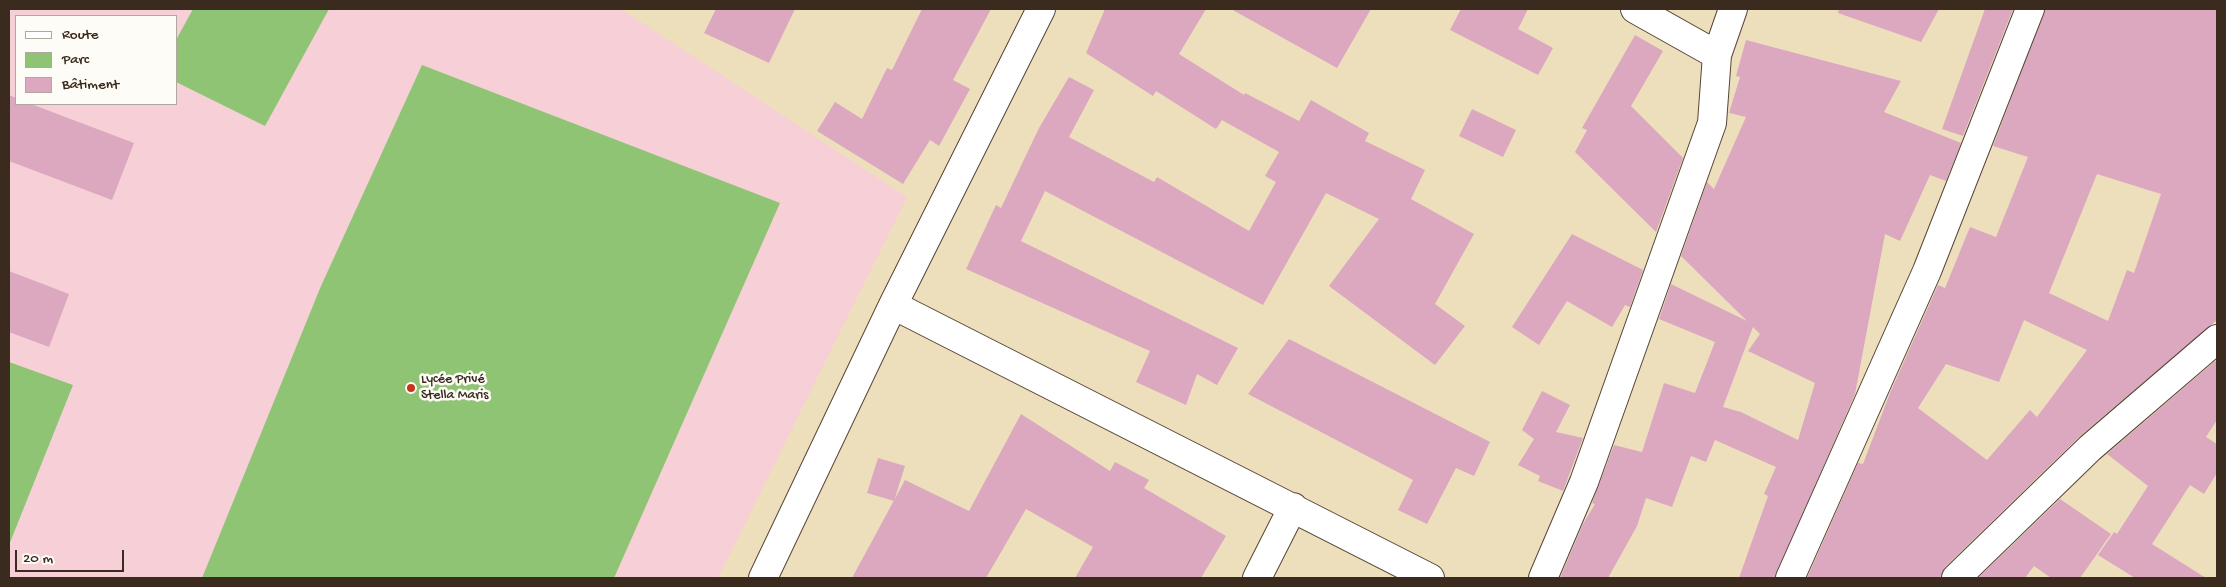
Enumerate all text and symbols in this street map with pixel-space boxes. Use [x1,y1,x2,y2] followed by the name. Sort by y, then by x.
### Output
[15,15,178,105] legend
[62,26,99,44] text: Route
[62,51,89,69] text: Parc
[62,76,119,94] text: Bâtiment
[421,372,488,404] place label: Lycée Privé Stella Maris
[405,382,417,394] marker: Lycée Privé Stella Maris
[18,540,126,572] scale bar
[23,550,53,568] text: 20 m

